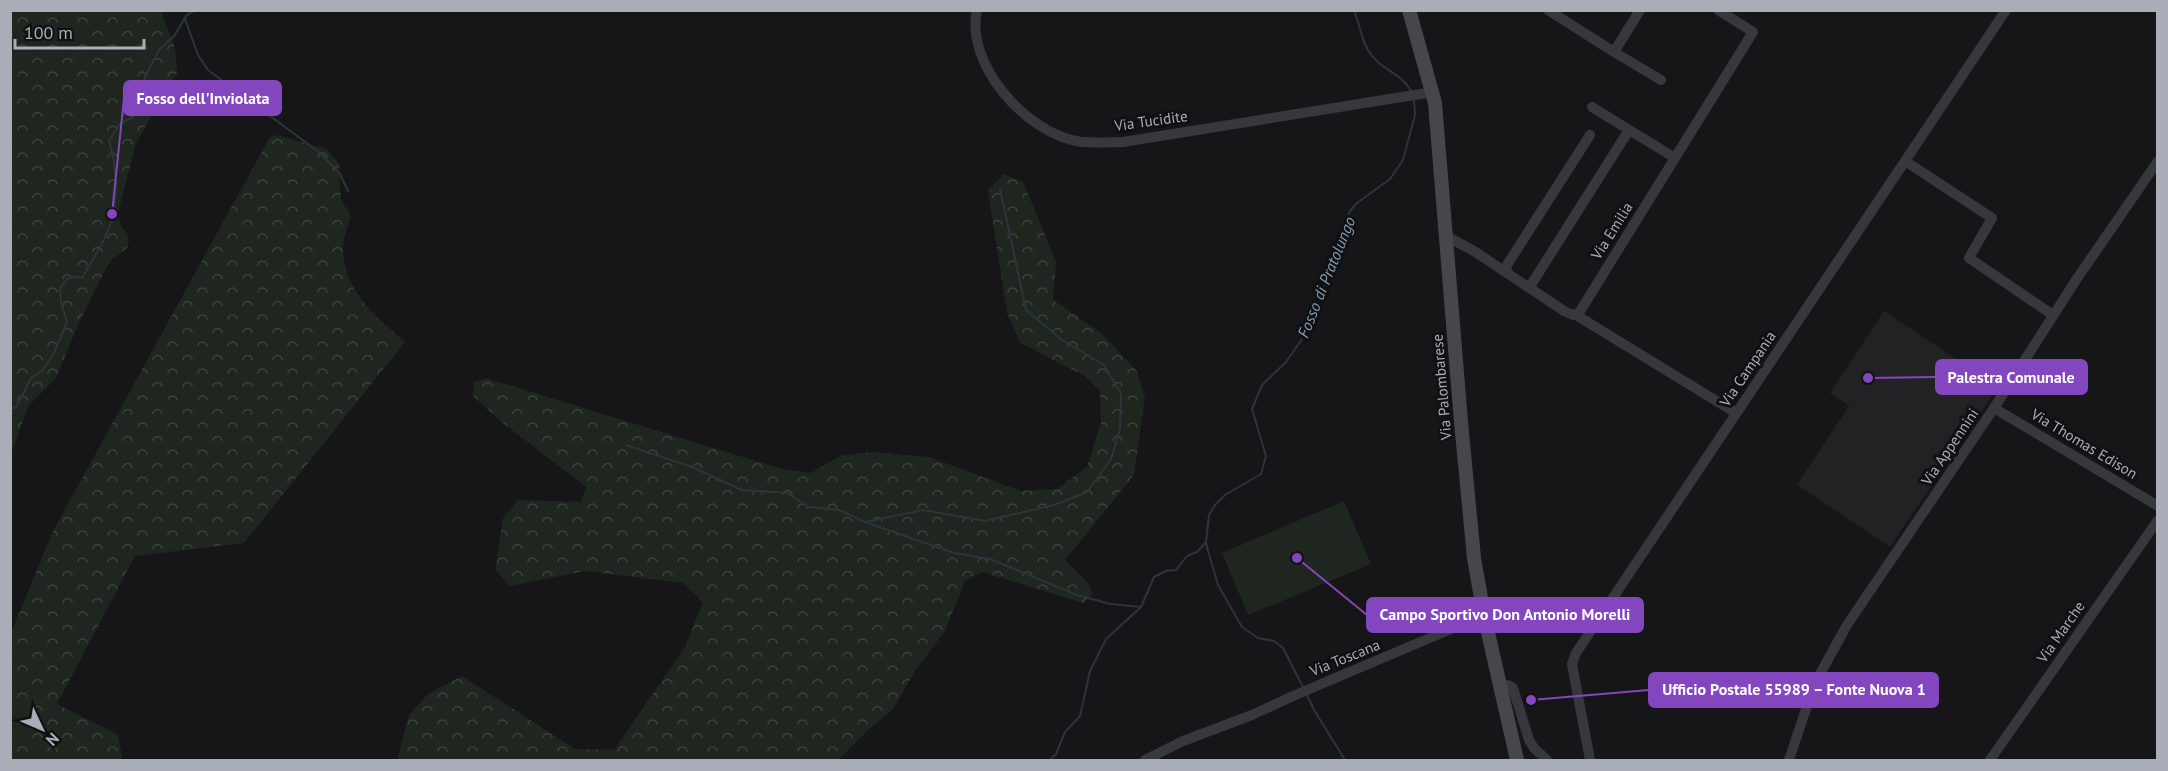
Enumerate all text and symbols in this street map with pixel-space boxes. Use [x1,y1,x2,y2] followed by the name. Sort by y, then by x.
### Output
[15,12,144,50] scale bar
[24,21,73,44] text: 100 m
[124,81,281,115] callout: Fosso dell'Inviolata
[136,88,270,108] text: Fosso dell'Inviolata
[1112,106,1189,135] street label: Via Tucidite
[1586,199,1637,264] street label: Via Emilia
[1293,214,1359,340] water label: Fosso di Pratolungo
[1715,327,1780,411] street label: Via Campania
[1427,333,1456,442] street label: Via Palombarese
[1936,360,2087,394] callout: Palestra Comunale
[1947,367,2075,387] text: Palestra Comunale
[2027,404,2141,483] street label: Via Thomas Edison
[1916,405,1982,490] street label: Via Appennini
[2032,597,2089,667] street label: Via Marche
[1367,598,1643,632] callout: Campo Sportivo Don Antonio Morelli
[1380,604,1630,624] text: Campo Sportivo Don Antonio Morelli
[1306,635,1383,681] street label: Via Toscana
[1649,673,1938,707] callout: Ufficio Postale 55989 – Fonte Nuova 1
[1662,679,1926,699] text: Ufficio Postale 55989 – Fonte Nuova 1
[12,699,72,759] north arrow
[42,729,64,750] text: N

